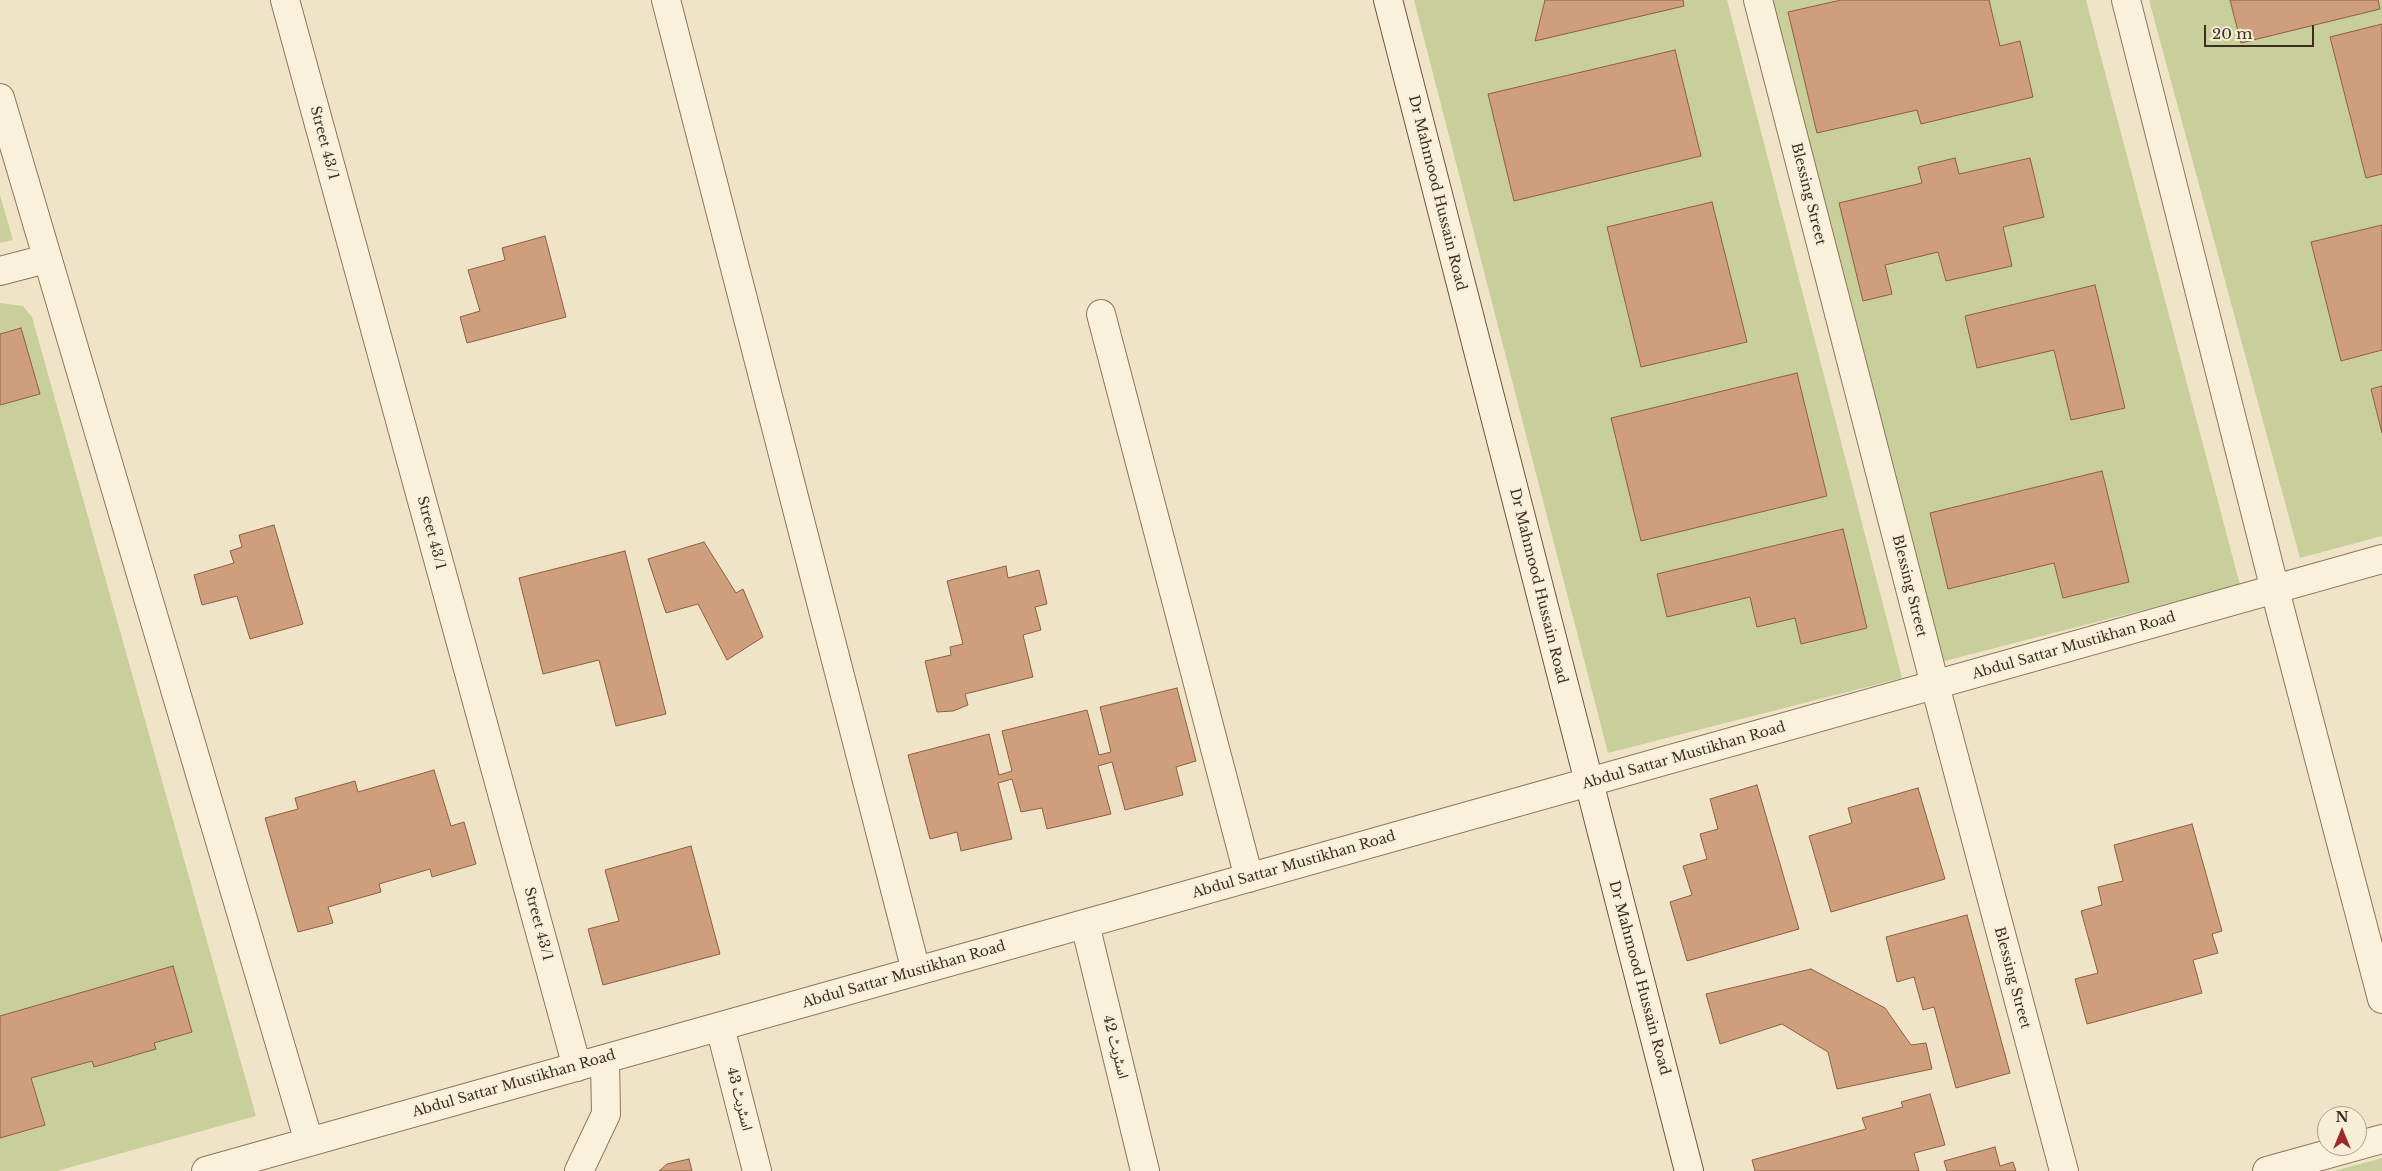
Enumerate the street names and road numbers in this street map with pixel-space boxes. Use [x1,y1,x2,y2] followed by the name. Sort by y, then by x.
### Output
[1405,94,1469,292] street label: Dr Mahmood Hussain Road
[306,104,342,182] street label: Street 43/1
[1787,141,1829,247] street label: Blessing Street
[1506,487,1570,685] street label: Dr Mahmood Hussain Road
[413,494,449,572] street label: Street 43/1
[1888,533,1930,639] street label: Blessing Street
[1970,609,2178,683] street label: Abdul Sattar Mustikhan Road
[1580,719,1788,793] street label: Abdul Sattar Mustikhan Road
[1190,828,1398,902] street label: Abdul Sattar Mustikhan Road
[1605,879,1673,1077] street label: Dr Mahmood Hussain Road
[520,885,556,963] street label: Street 43/1
[1990,925,2034,1031] street label: Blessing Street
[800,938,1008,1012] street label: Abdul Sattar Mustikhan Road
[1099,1013,1131,1081] street label: اسٹریٹ 42
[410,1047,618,1121] street label: Abdul Sattar Mustikhan Road
[723,1065,755,1133] street label: اسٹریٹ 43

